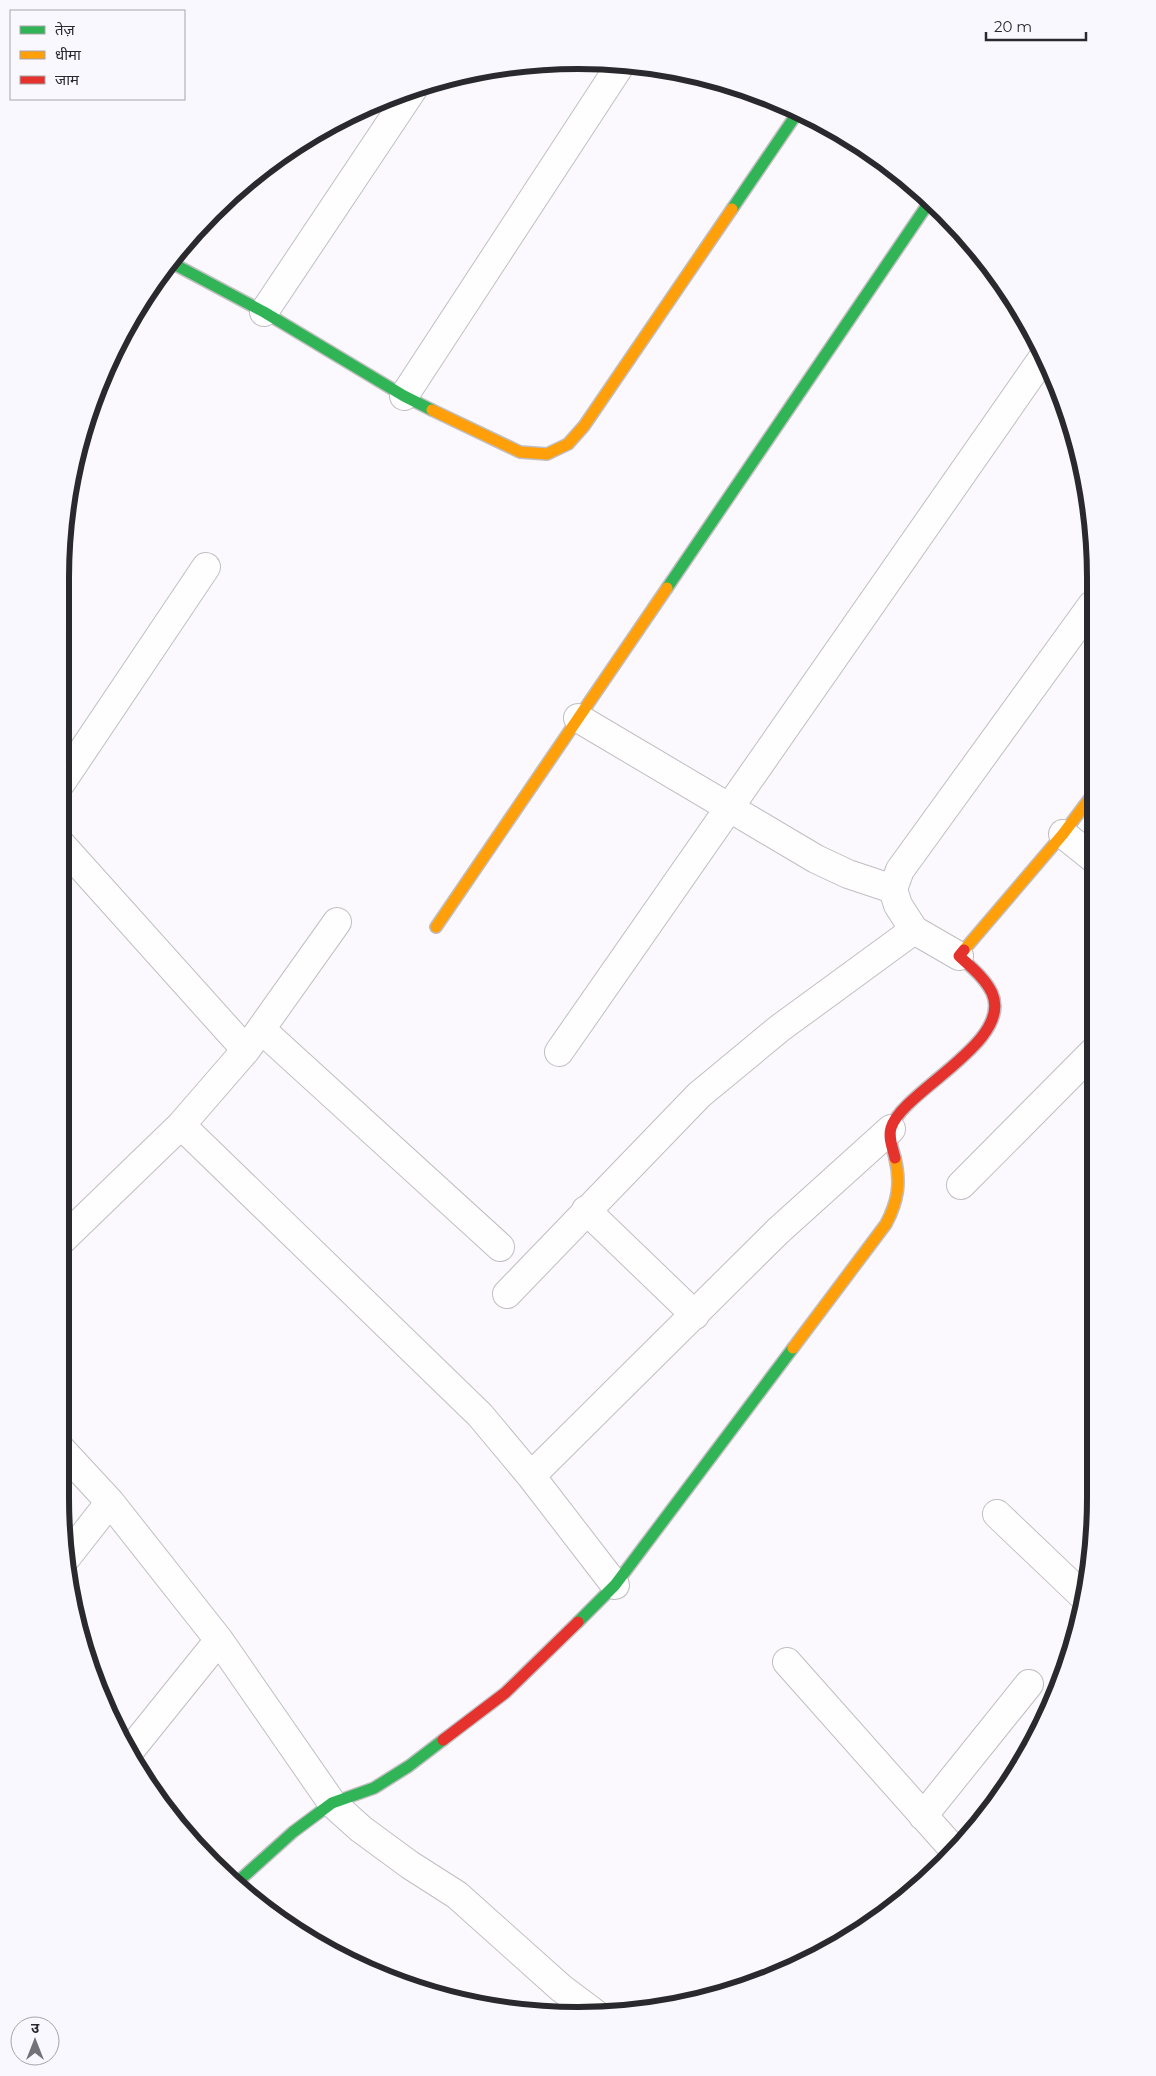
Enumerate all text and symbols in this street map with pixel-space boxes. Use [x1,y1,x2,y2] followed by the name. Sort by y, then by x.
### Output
[10,10,185,100] legend
[986,10,1086,42] scale bar
[994,17,1032,36] text: 20 m
[55,20,76,39] text: तेज़
[55,45,82,64] text: धीमा
[55,70,80,89] text: जाम
[10,2016,60,2066] north arrow
[31,2019,40,2037] text: उ

